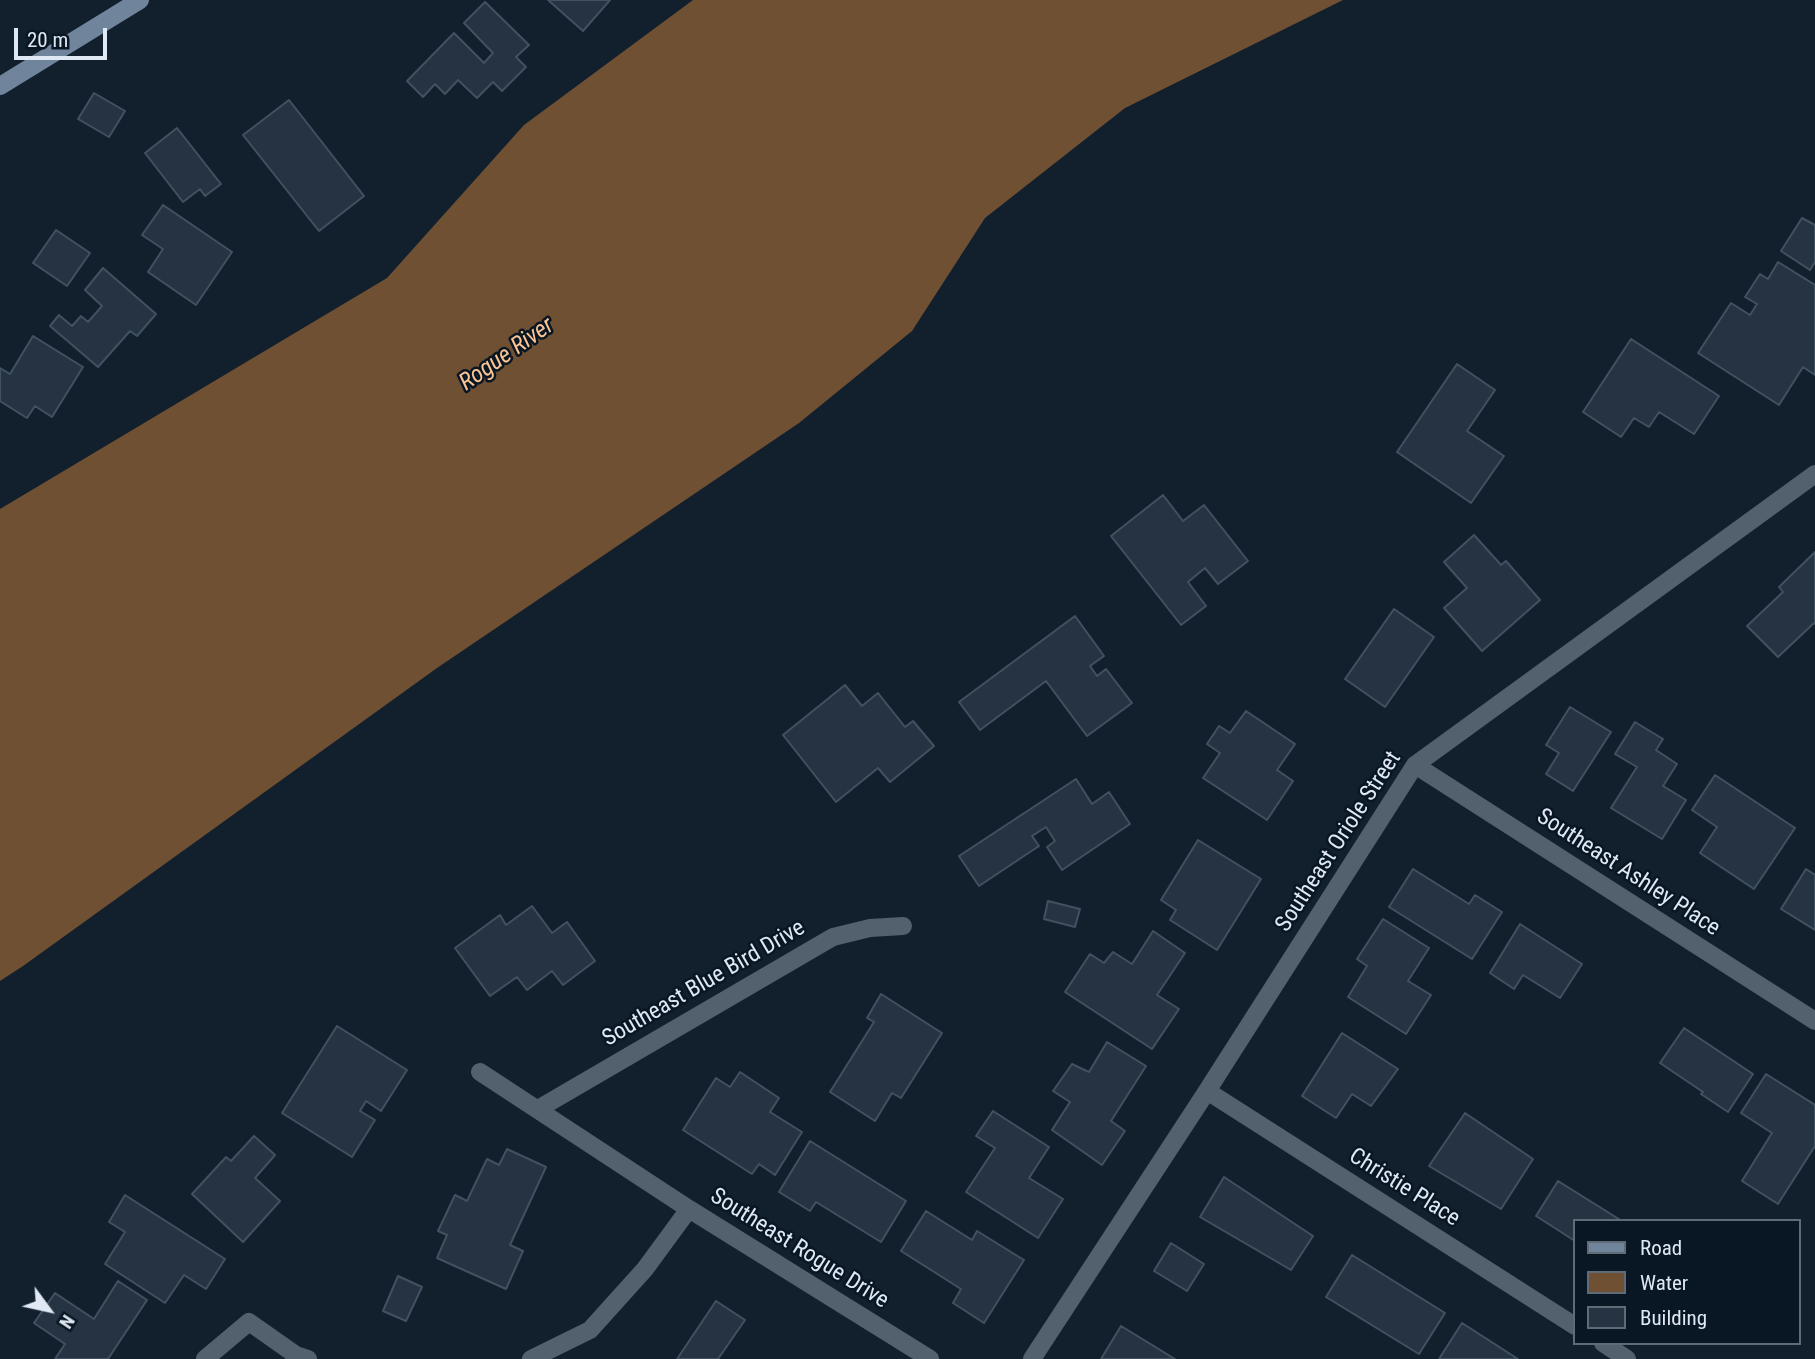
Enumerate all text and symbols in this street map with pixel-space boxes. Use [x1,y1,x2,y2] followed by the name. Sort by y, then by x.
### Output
[18,14,110,58] scale bar
[27,28,68,52] text: 20 m
[454,312,560,398] water label: Rogue River
[1270,747,1408,937] street label: Southeast Oriole Street
[1531,803,1725,943] street label: Southeast Ashley Place
[598,915,810,1053] street label: Southeast Blue Bird Drive
[1343,1143,1465,1233] street label: Christie Place
[705,1183,893,1315] street label: Southeast Rogue Drive
[1574,1219,1801,1345] legend
[1640,1236,1682,1260] text: Road
[1640,1271,1688,1295] text: Water
[14,1275,84,1345] north arrow
[1640,1306,1707,1330] text: Building
[54,1311,80,1333] text: N

